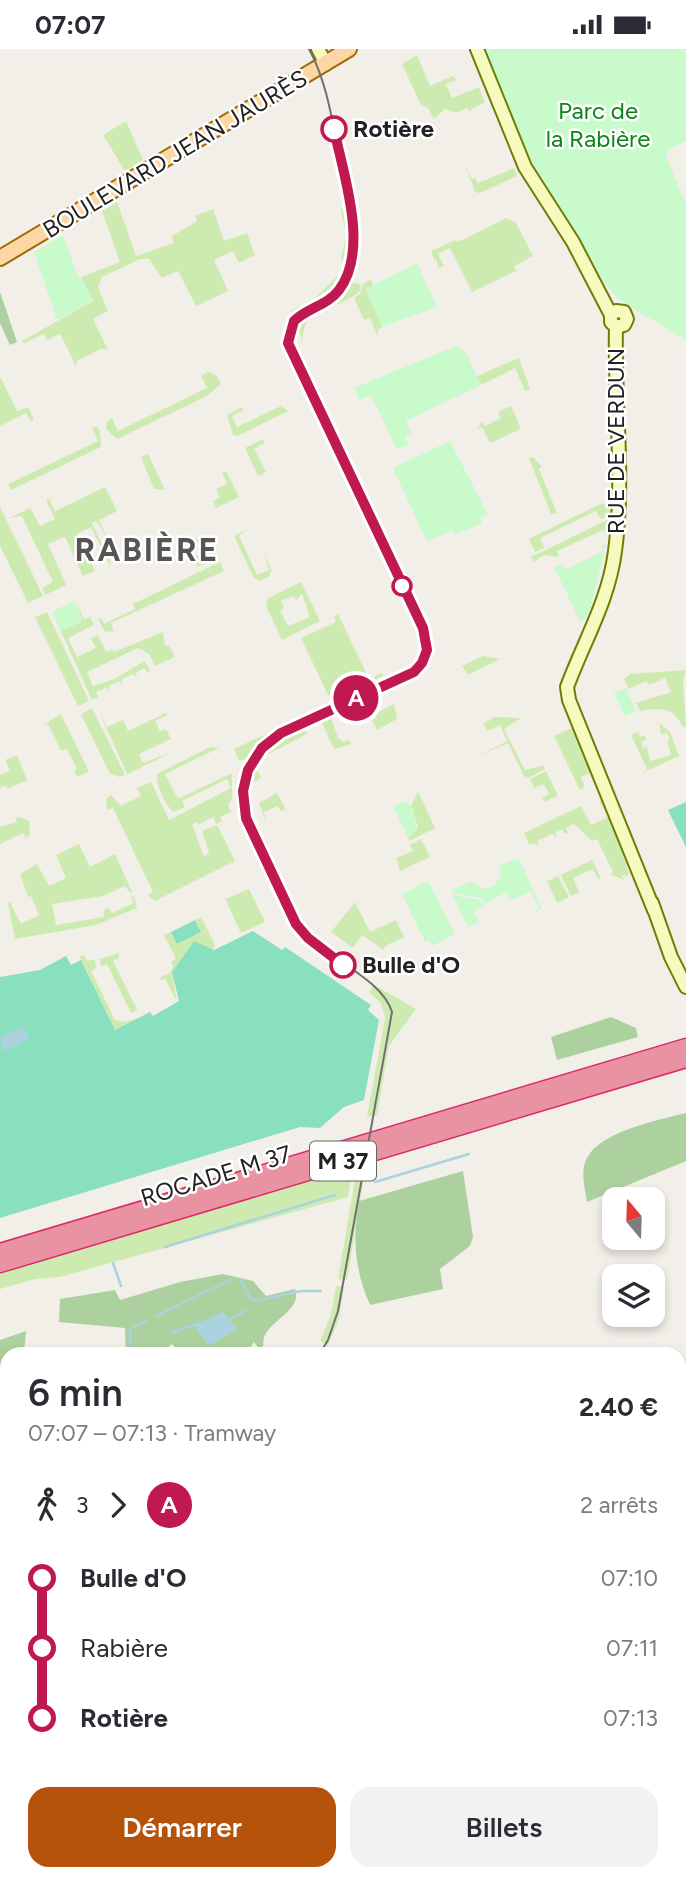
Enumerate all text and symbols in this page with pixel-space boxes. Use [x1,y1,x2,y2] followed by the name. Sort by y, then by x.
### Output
[35,9,105,41] text: 07:07
[37,63,312,244] street label: BOULEVARD JEAN JAURÈS
[546,96,650,153] park label: Parc de la Rabière
[353,114,434,143] place label: Rotière
[321,116,347,142] marker: Rotière
[601,348,630,534] street label: RUE DE VERDUN
[75,531,219,569] district label: RABIÈRE
[392,576,412,596] unlabelled marker
[333,675,379,721] line badge: A
[347,683,365,712] text: A
[362,950,460,979] place label: Bulle d'O
[330,952,356,978] marker: Bulle d'O
[137,1139,295,1212] street label: ROCADE M 37
[310,1141,376,1181] road number: M 37
[602,1187,665,1249] north arrow
[602,1187,665,1327] map controls
[602,1264,665,1327] button: layers
[28,1370,123,1416] text: 6 min
[579,1391,658,1423] text: 2.40 €
[28,1419,276,1447] text: 07:07 – 07:13 · Tramway
[28,1486,66,1524] icon: walk
[99,1486,137,1524] icon: forward
[161,1490,178,1519] text: A
[76,1491,89,1519] text: 3
[580,1491,658,1519] text: 2 arrêts
[80,1562,186,1594] text: Bulle d'O
[601,1564,658,1592] text: 07:10
[80,1632,168,1664] text: Rabière
[606,1634,658,1662] text: 07:11
[80,1702,168,1734] text: Rotière
[603,1704,658,1732] text: 07:13
[28,1787,336,1867] button: Démarrer
[350,1787,658,1867] button: Billets

